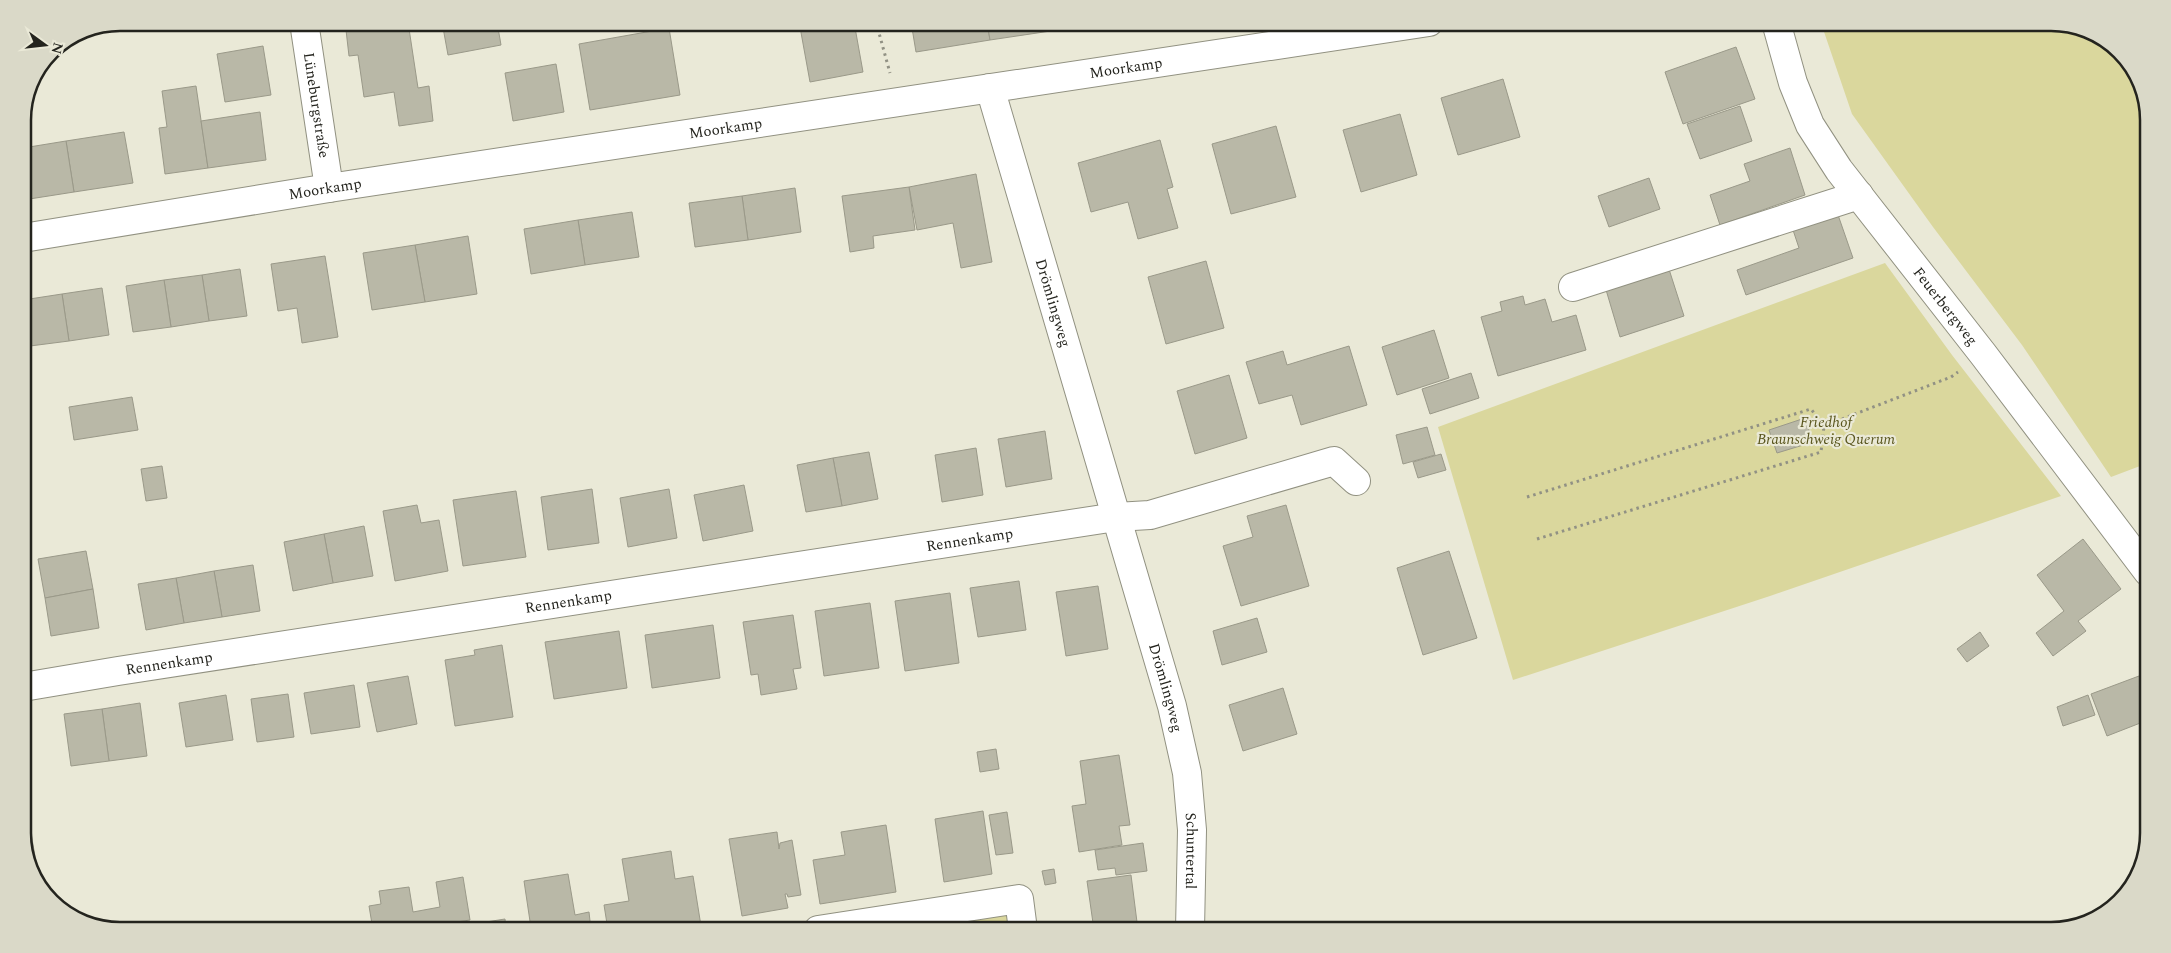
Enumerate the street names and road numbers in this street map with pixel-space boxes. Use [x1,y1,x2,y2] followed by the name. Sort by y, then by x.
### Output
[297,51,336,159] street label: Lüneburgstraße
[1088,51,1164,85] street label: Moorkamp
[687,111,764,145] street label: Moorkamp
[287,172,363,206] street label: Moorkamp
[1029,256,1077,350] street label: Drömlingweg
[1907,262,1984,350] street label: Feuerbergweg
[925,522,1015,558] street label: Rennenkamp
[523,583,613,620] street label: Rennenkamp
[1143,640,1189,734] street label: Drömlingweg
[124,645,214,681] street label: Rennenkamp
[1179,811,1204,890] street label: Schuntertal

